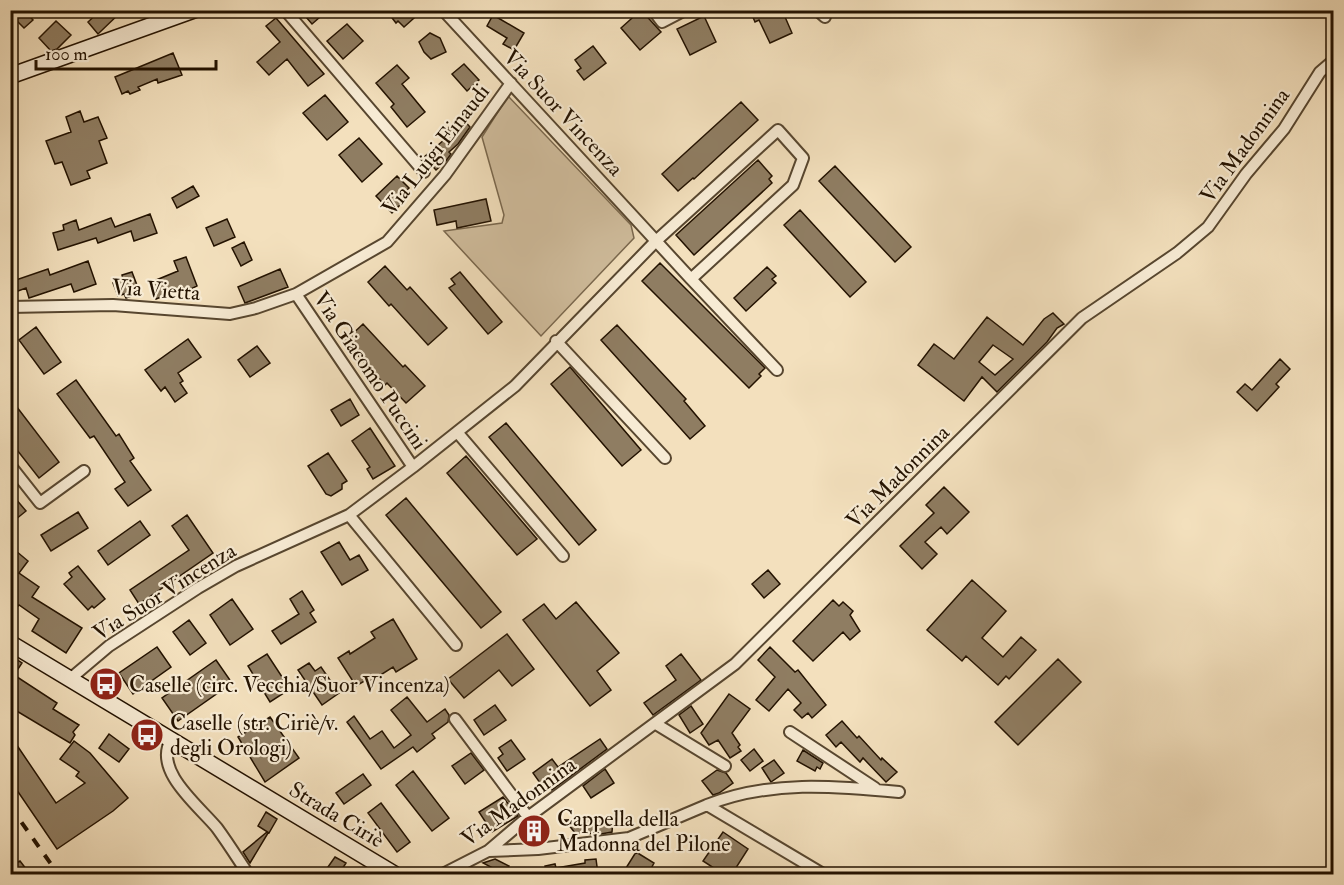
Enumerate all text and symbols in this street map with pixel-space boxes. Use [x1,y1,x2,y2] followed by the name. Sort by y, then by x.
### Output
[36,33,216,71] scale bar
[45,43,88,66] text: 100 m
[497,43,630,183] street label: Via Suor Vincenza
[376,78,496,221] street label: Via Luigi Einaudi
[1194,82,1297,209] street label: Via Madonnina
[111,273,202,307] street label: Via Vietta
[307,286,434,455] street label: Via Giacomo Puccini
[840,418,956,535] street label: Via Madonnina
[88,536,242,647] street label: Via Suor Vincenza
[88,666,124,702] bus stop icon: Caselle (circ. Vecchia/Suor Vincenza)
[129,671,450,699] place label: Caselle (circ. Vecchia/Suor Vincenza)
[170,709,338,762] place label: Caselle (str. Ciriè/v. degli Orologi)
[129,717,165,753] bus stop icon: Caselle (str. Ciriè/v. degli Orologi)
[456,750,582,853] street label: Via Madonnina
[284,776,389,854] street label: Strada Ciriè
[557,805,731,858] place label: Cappella della Madonna del Pilone
[516,813,552,849] building icon: Cappella della Madonna del Pilone

